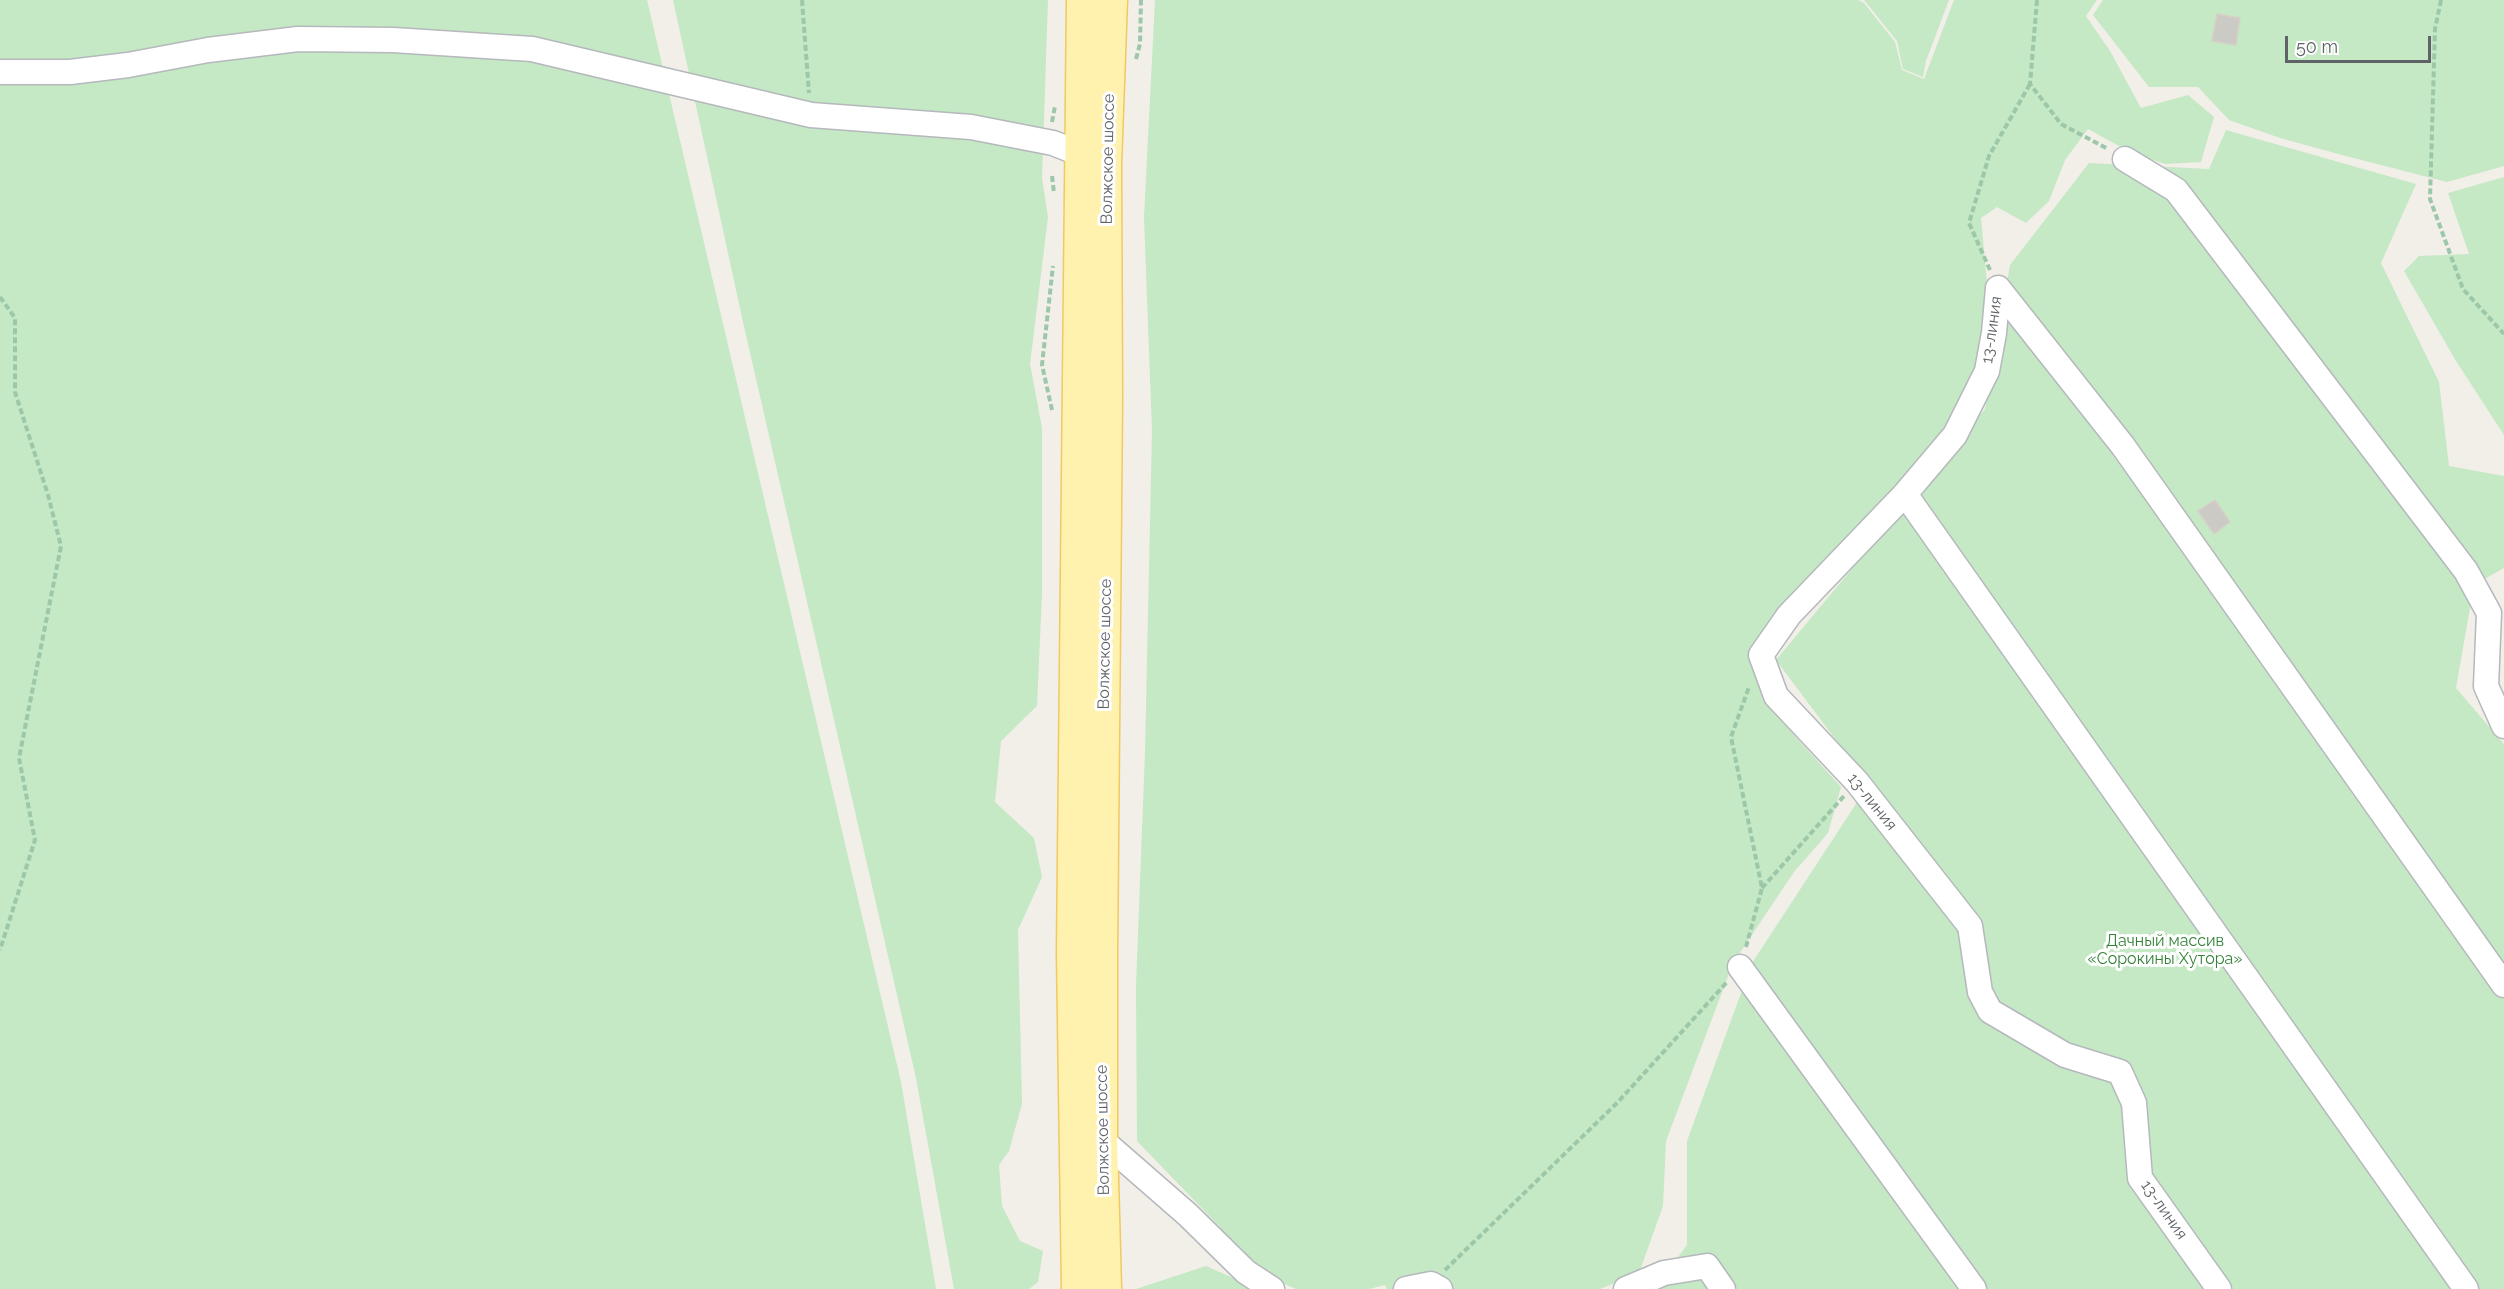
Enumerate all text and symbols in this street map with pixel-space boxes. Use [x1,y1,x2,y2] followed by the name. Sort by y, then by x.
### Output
[2288,24,2434,62] scale bar
[2296,36,2338,57] text: 50 m
[1097,94,1119,224] street label: Волжское шоссе
[1978,295,2006,365] street label: 13-линия
[1094,579,1116,709] street label: Волжское шоссе
[1843,770,1901,834] street label: 13-линия
[2088,931,2242,969] park label: Дачный массив «Сорокины Хутора»
[1092,1065,1114,1195] street label: Волжское шоссе
[2137,1177,2191,1243] street label: 13-линия

